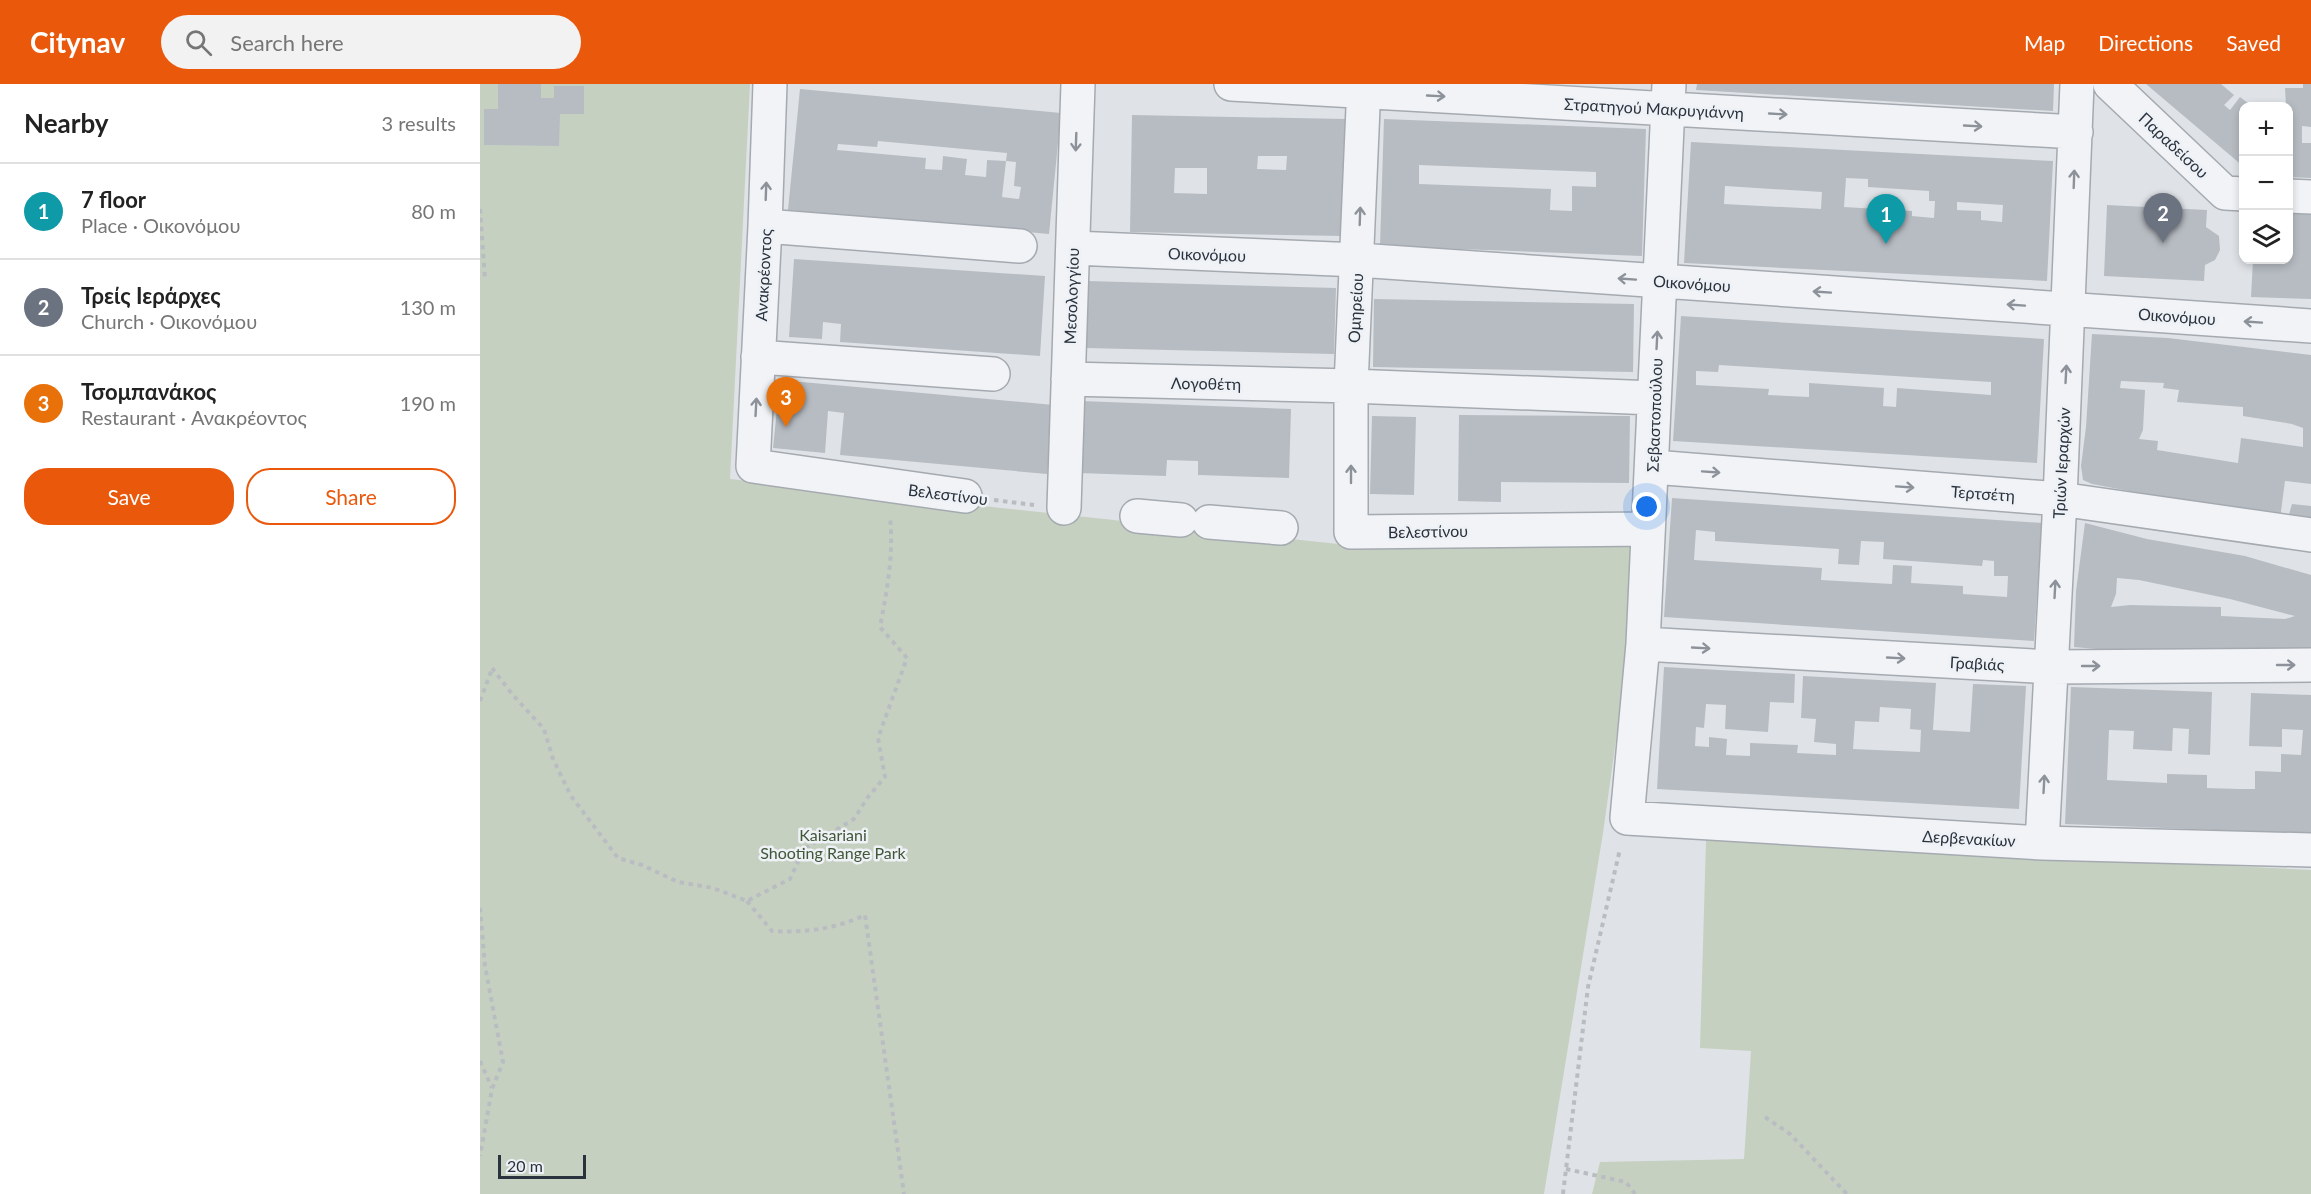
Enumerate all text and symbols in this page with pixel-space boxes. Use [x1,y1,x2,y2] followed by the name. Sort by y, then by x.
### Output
[161,15,581,69] search box
[30,25,125,59] text: Citynav
[182,26,215,59] icon: search
[230,29,344,56] text: Search here
[2024,30,2065,55] text: Map
[2098,30,2193,55] text: Directions
[2226,30,2281,55] text: Saved
[1426,91,1446,102] one-way arrow
[1564,94,1744,122] street label: Στρατηγού Μακρυγιάννη
[2239,102,2293,264] map controls
[2239,102,2293,156] button: +
[24,107,109,139] text: Nearby
[2135,108,2213,182] street label: Παραδείσου
[1767,109,1787,120] one-way arrow
[381,111,456,135] text: 3 results
[1962,120,1982,131] one-way arrow
[1070,132,1082,152] one-way arrow
[2239,156,2293,210] button: −
[2069,169,2080,189] one-way arrow
[761,182,772,202] one-way arrow
[81,186,146,213] text: 7 floor
[1866,194,1906,244] pin: 1
[2144,194,2182,243] pin: 2
[38,199,49,223] text: 1
[411,199,456,223] text: 80 m
[1354,206,1365,226] one-way arrow
[2239,210,2293,264] button: layers
[81,213,240,237] text: Place · Οικονόμου
[751,228,775,322] street label: Ανακρέοντος
[1168,243,1246,265] street label: Οικονόμου
[1060,247,1082,345] street label: Μεσολογγίου
[1652,271,1732,295] street label: Οικονόμου
[1344,273,1366,343] street label: Ομηρείου
[1618,273,1638,284] one-way arrow
[81,282,221,309] text: Τρείς Ιεράρχες
[1812,286,1832,297] one-way arrow
[38,295,49,319] text: 2
[400,295,456,319] text: 130 m
[2007,300,2027,311] one-way arrow
[2137,304,2217,328] street label: Οικονόμου
[81,309,257,333] text: Church · Οικονόμου
[2243,316,2263,327] one-way arrow
[1651,330,1662,350] one-way arrow
[1643,358,1665,472] street label: Σεβαστοπούλου
[2060,364,2071,384] one-way arrow
[1171,373,1241,393] street label: Λογοθέτη
[81,378,217,405] text: Τσομπανάκος
[766,378,806,427] pin: 3
[38,391,49,415] text: 3
[400,391,456,415] text: 190 m
[750,398,761,418] one-way arrow
[81,405,307,429] text: Restaurant · Ανακρέοντος
[2049,407,2073,519] street label: Τριών Ιεραρχών
[1345,464,1357,484] one-way arrow
[1700,467,1720,478] one-way arrow
[24,468,234,525] button: Save
[246,468,456,525] button: Share
[907,480,989,508] street label: Βελεστίνου
[1950,481,2016,505] street label: Τερτσέτη
[1895,482,1915,493] one-way arrow
[1632,492,1661,521] your location
[1388,521,1468,541] street label: Βελεστίνου
[2049,580,2060,600] one-way arrow
[1691,642,1711,653] one-way arrow
[1949,652,2005,674] street label: Γραβιάς
[1885,653,1905,664] one-way arrow
[2275,659,2295,671] one-way arrow
[2080,660,2100,672] one-way arrow
[2039,775,2050,795] one-way arrow
[760,825,907,862] park label: Kaisariani Shooting Range Park
[1922,826,2016,850] street label: Δερβενακίων
[498,1152,586,1180] scale bar
[507,1156,543,1175] text: 20 m

